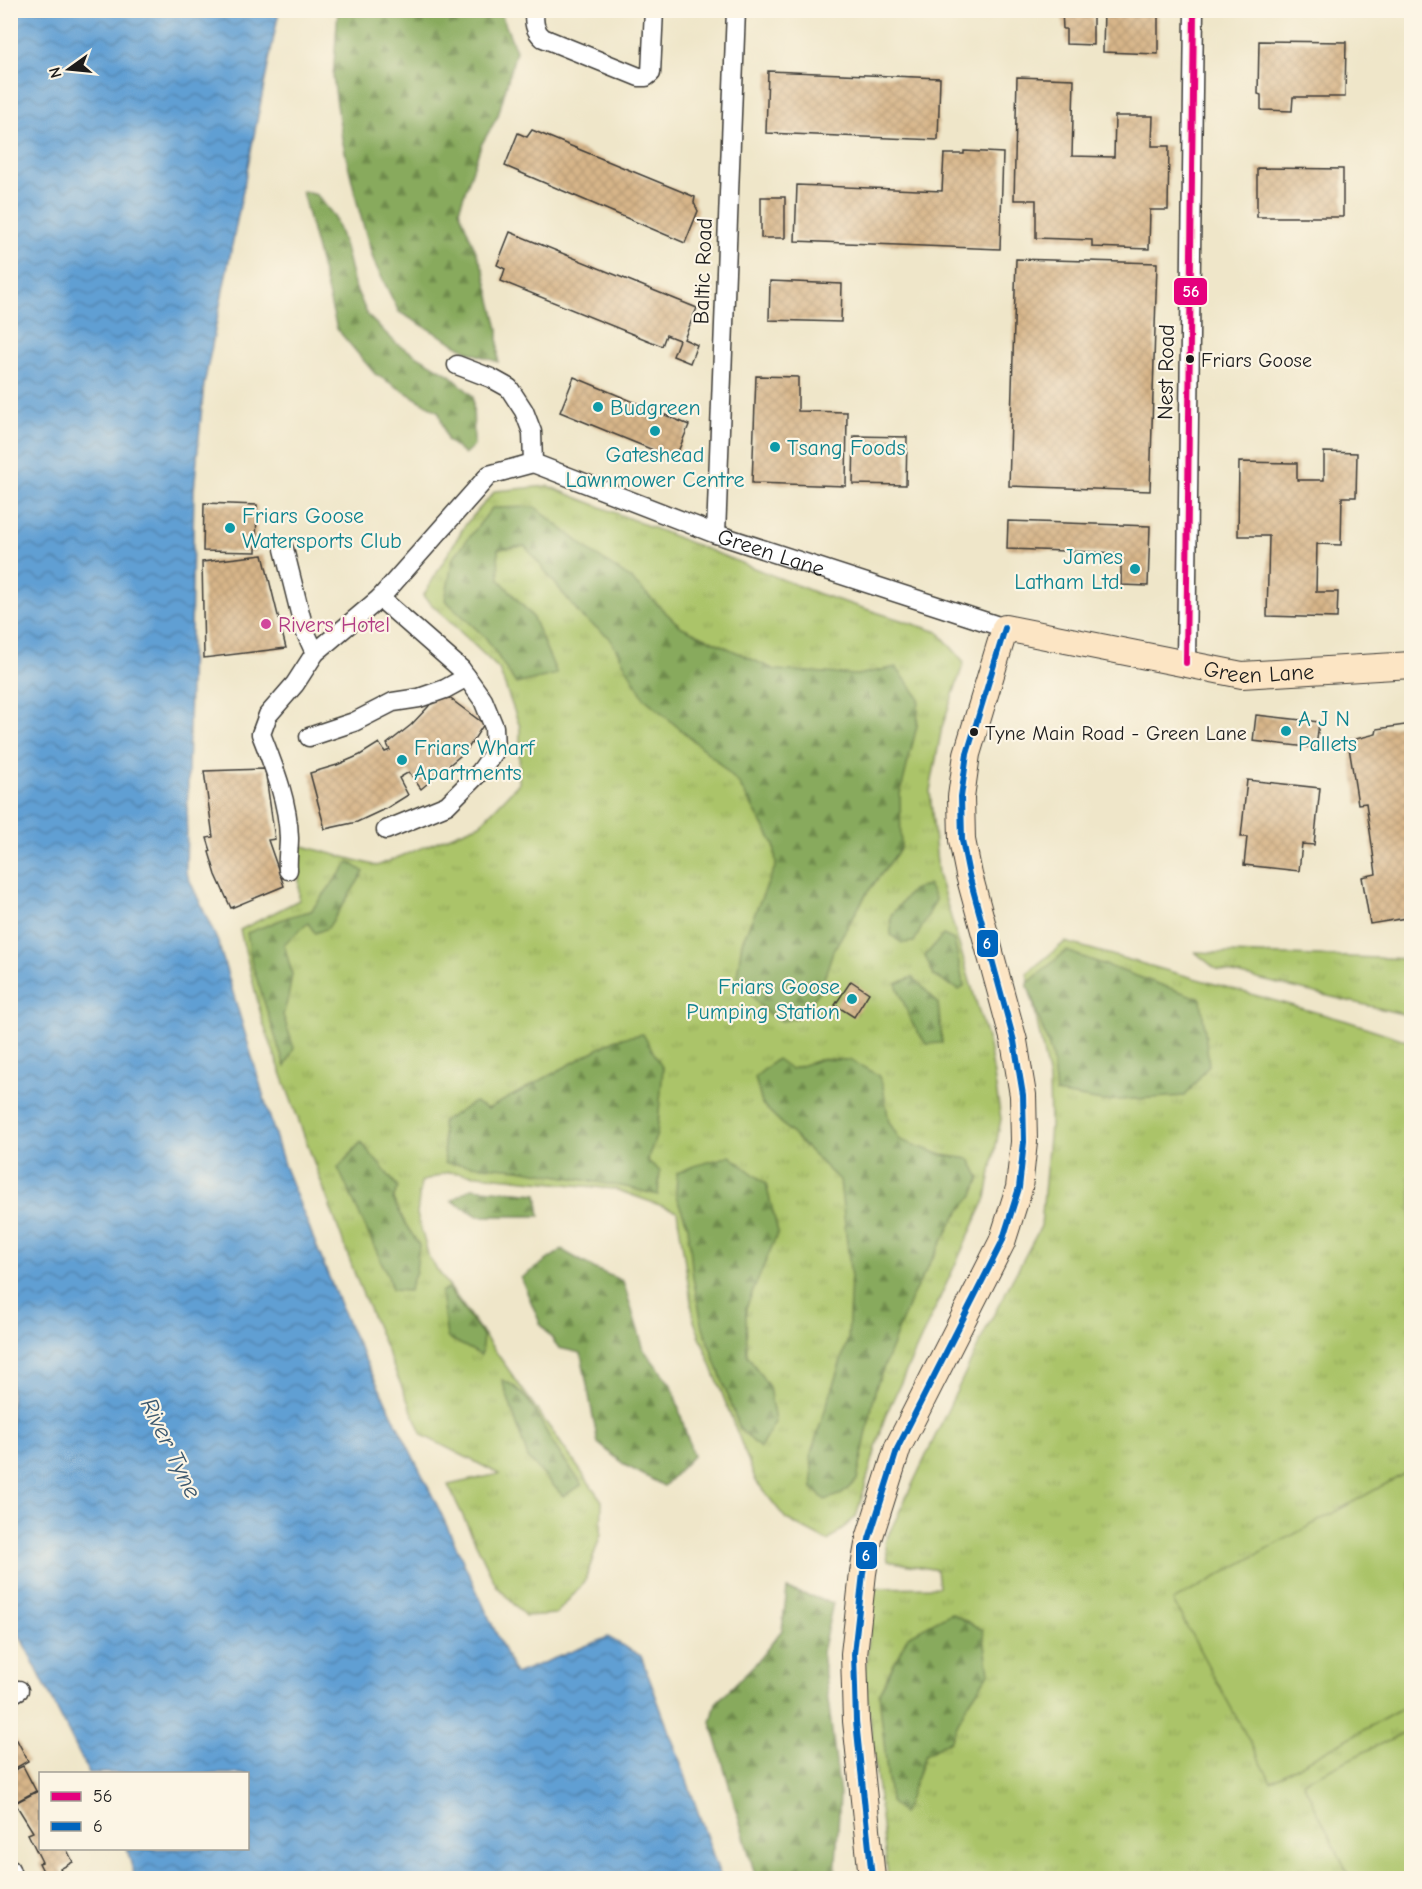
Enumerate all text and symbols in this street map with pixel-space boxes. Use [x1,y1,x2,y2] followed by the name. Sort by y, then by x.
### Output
[39,39,99,99] north arrow
[45,65,66,80] text: N
[688,217,718,325] street label: Baltic Road
[1173,277,1208,306] line badge: 56
[1183,283,1199,301] text: 56
[1152,324,1180,420] street label: Nest Road
[1201,349,1312,372] place label: Friars Goose
[1184,353,1196,365] marker: Friars Goose
[610,395,701,421] place label: Budgreen
[591,400,605,414] marker: Budgreen
[648,424,662,438] marker: Gateshead Lawnmower Centre
[787,435,906,461] place label: Tsang Foods
[768,440,782,454] marker: Tsang Foods
[565,442,745,493] place label: Gateshead Lawnmower Centre
[242,503,402,554] place label: Friars Goose Watersports Club
[223,521,237,535] marker: Friars Goose Watersports Club
[714,523,828,582] street label: Green Lane
[1014,544,1123,595] place label: James Latham Ltd.
[1128,562,1142,576] marker: James Latham Ltd.
[278,612,390,638] place label: Rivers Hotel
[259,617,273,631] marker: Rivers Hotel
[1201,656,1315,689] street label: Green Lane
[1298,706,1357,757] place label: A J N Pallets
[985,722,1247,745] place label: Tyne Main Road - Green Lane
[1279,724,1293,738] marker: A J N Pallets
[968,726,980,738] marker: Tyne Main Road - Green Lane
[414,735,536,786] place label: Friars Wharf Apartments
[395,753,409,767] marker: Friars Wharf Apartments
[976,929,999,958] line badge: 6
[983,935,991,953] text: 6
[686,974,840,1025] place label: Friars Goose Pumping Station
[845,992,859,1006] marker: Friars Goose Pumping Station
[135,1393,207,1503] water label: River Tyne
[855,1541,878,1570] line badge: 6
[862,1547,870,1565] text: 6
[39,1772,249,1850] legend
[93,1786,113,1807] text: 56
[93,1816,103,1837] text: 6

